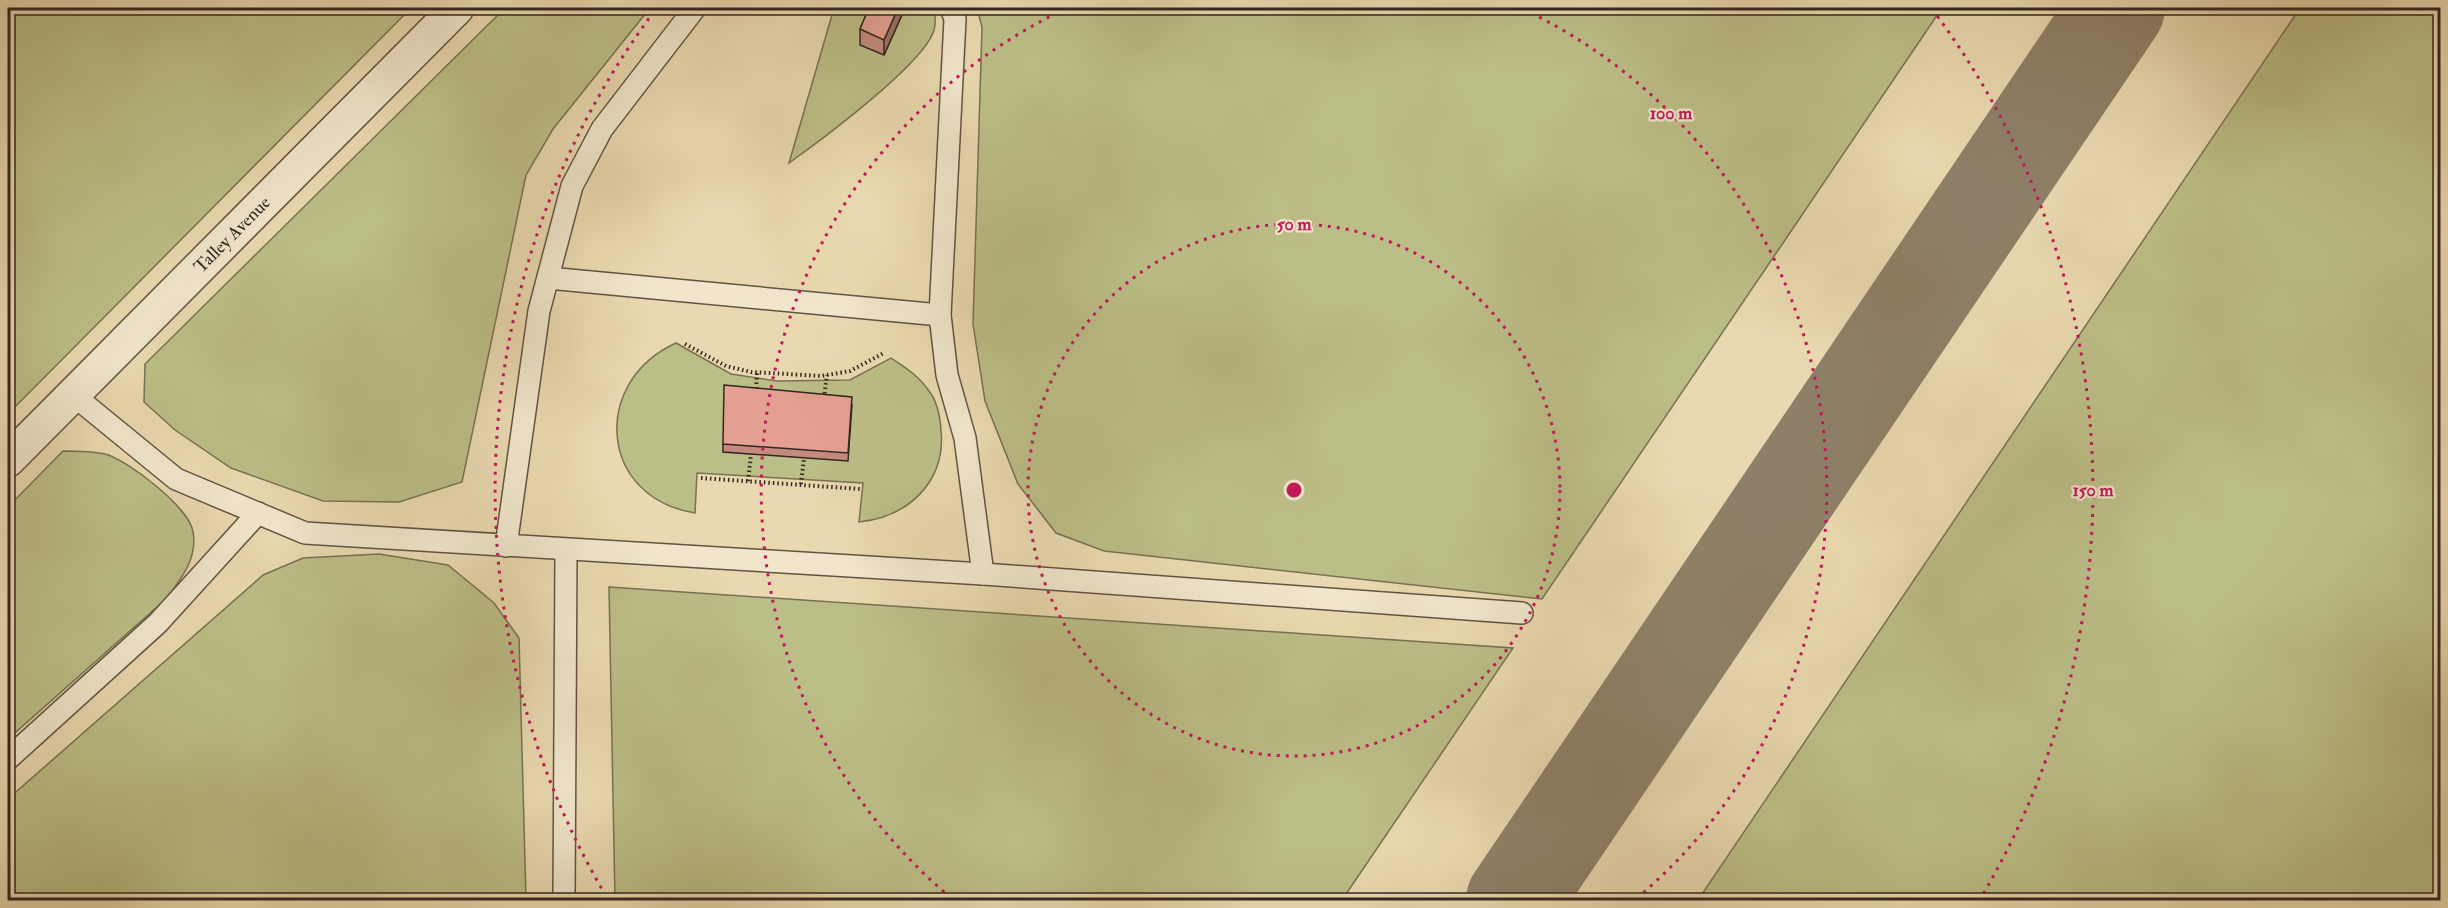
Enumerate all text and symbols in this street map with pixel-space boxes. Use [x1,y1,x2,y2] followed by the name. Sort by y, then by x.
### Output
[1650,102,1693,125] text: 100 m
[189,191,276,278] street label: Talley Avenue
[1277,213,1312,236] text: 50 m
[2072,479,2115,502] text: 150 m
[1284,480,1304,500] centre of rings

